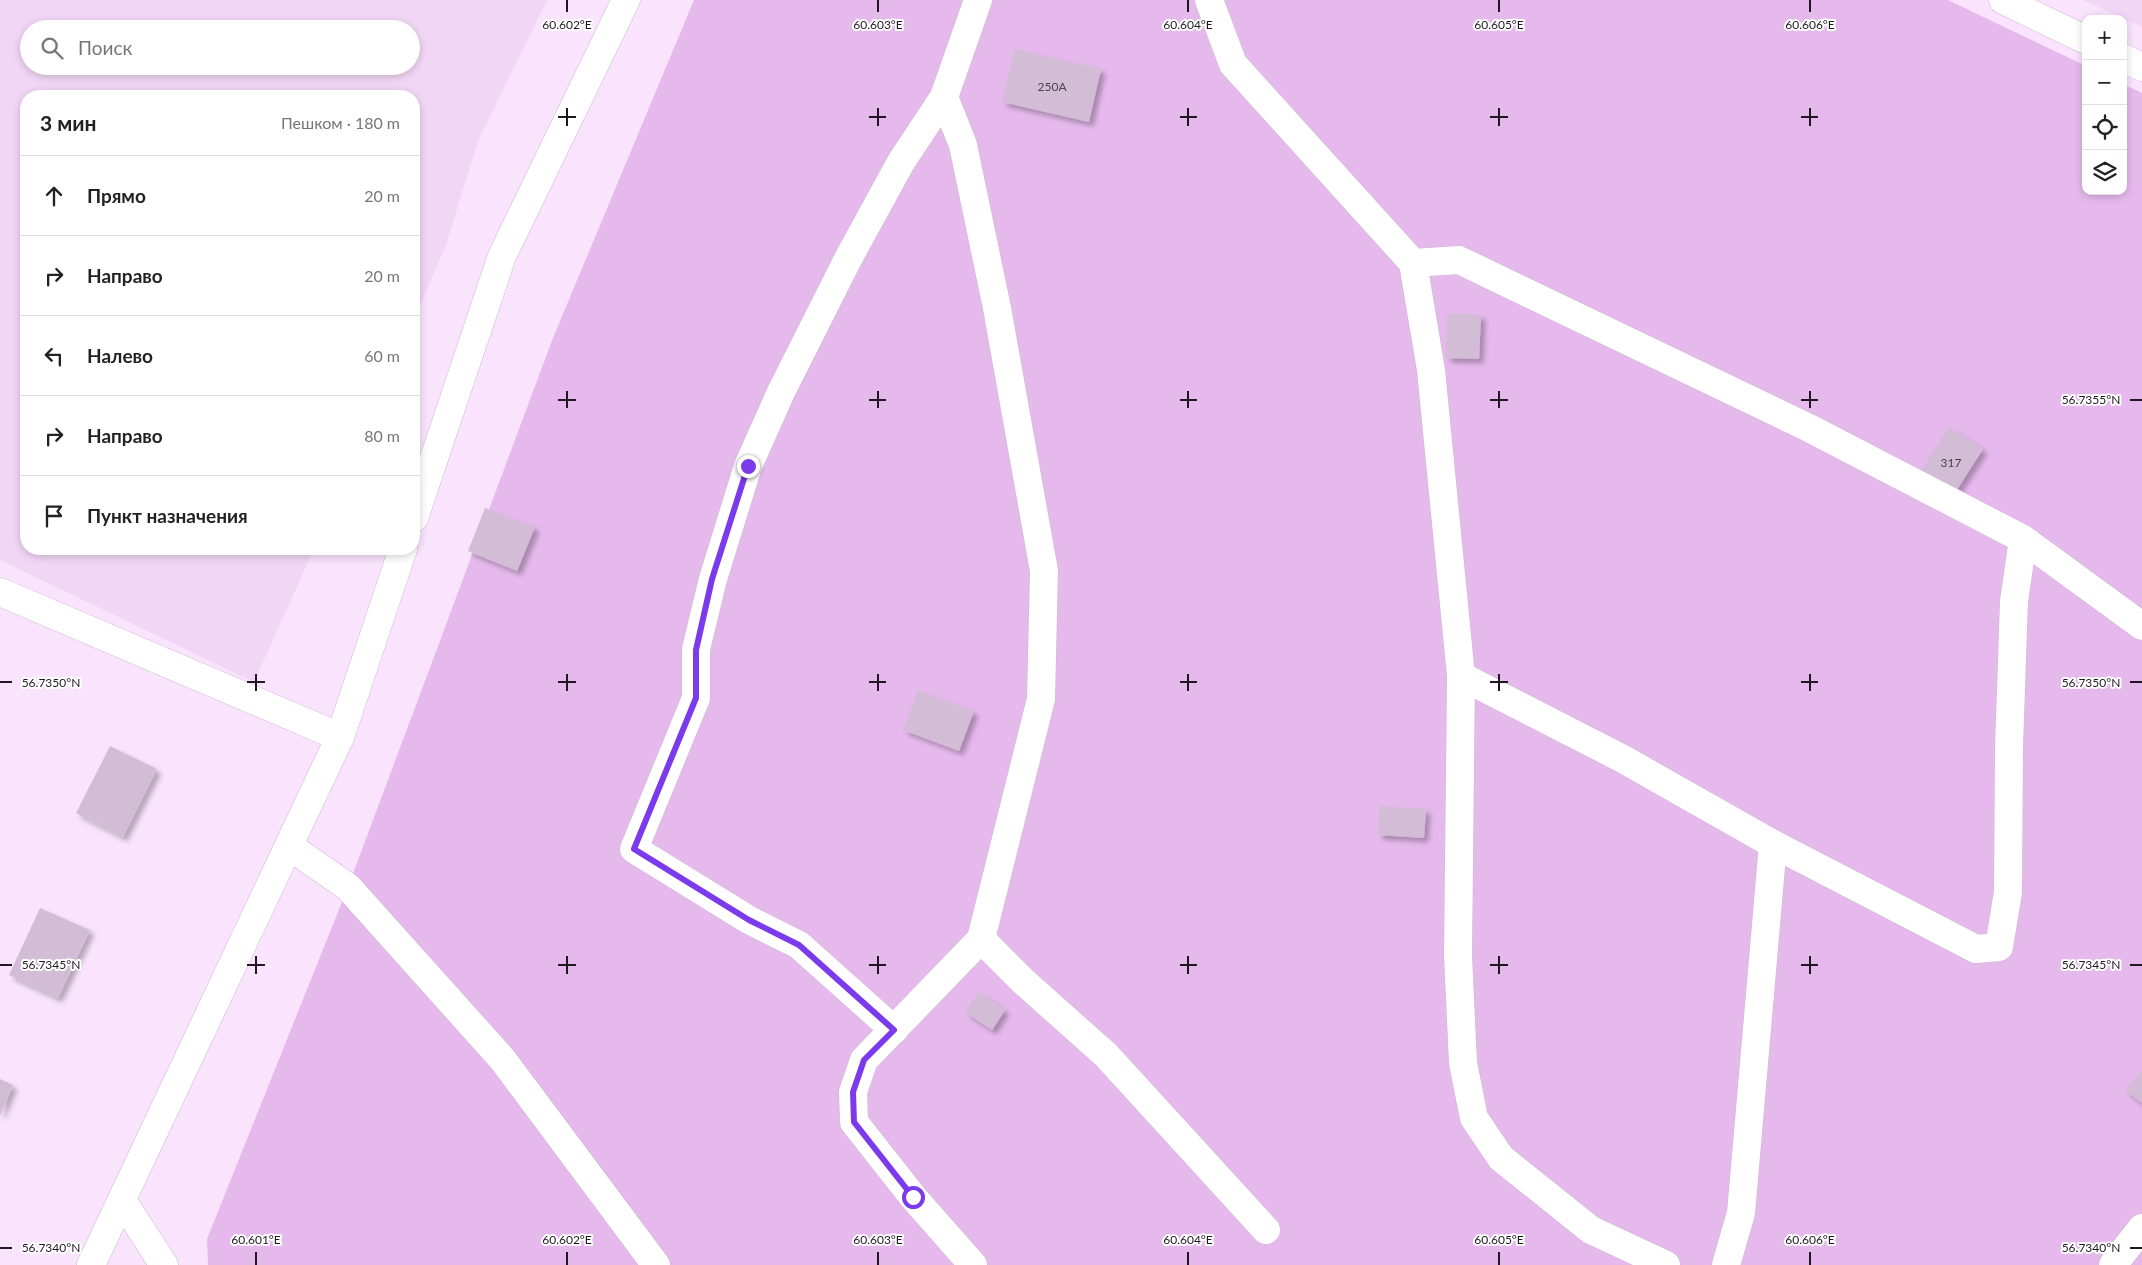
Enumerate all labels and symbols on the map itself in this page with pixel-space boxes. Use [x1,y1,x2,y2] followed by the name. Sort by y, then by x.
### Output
[542,17,592,32] text: 60.602°E
[853,17,903,32] text: 60.603°E
[1163,17,1213,32] text: 60.604°E
[1474,17,1524,32] text: 60.605°E
[1785,17,1835,32] text: 60.606°E
[1038,79,1067,94] house number: 250А
[2062,392,2120,407] text: 56.7355°N
[737,455,760,478] route end
[1941,455,1961,470] house number: 317
[22,675,80,690] text: 56.7350°N
[2062,675,2120,690] text: 56.7350°N
[22,957,80,972] text: 56.7345°N
[2062,957,2120,972] text: 56.7345°N
[902,1186,925,1209] route start
[231,1232,281,1247] text: 60.601°E
[542,1232,592,1247] text: 60.602°E
[853,1232,903,1247] text: 60.603°E
[1163,1232,1213,1247] text: 60.604°E
[1474,1232,1524,1247] text: 60.605°E
[1785,1232,1835,1247] text: 60.606°E
[22,1240,80,1255] text: 56.7340°N
[2062,1240,2120,1255] text: 56.7340°N

